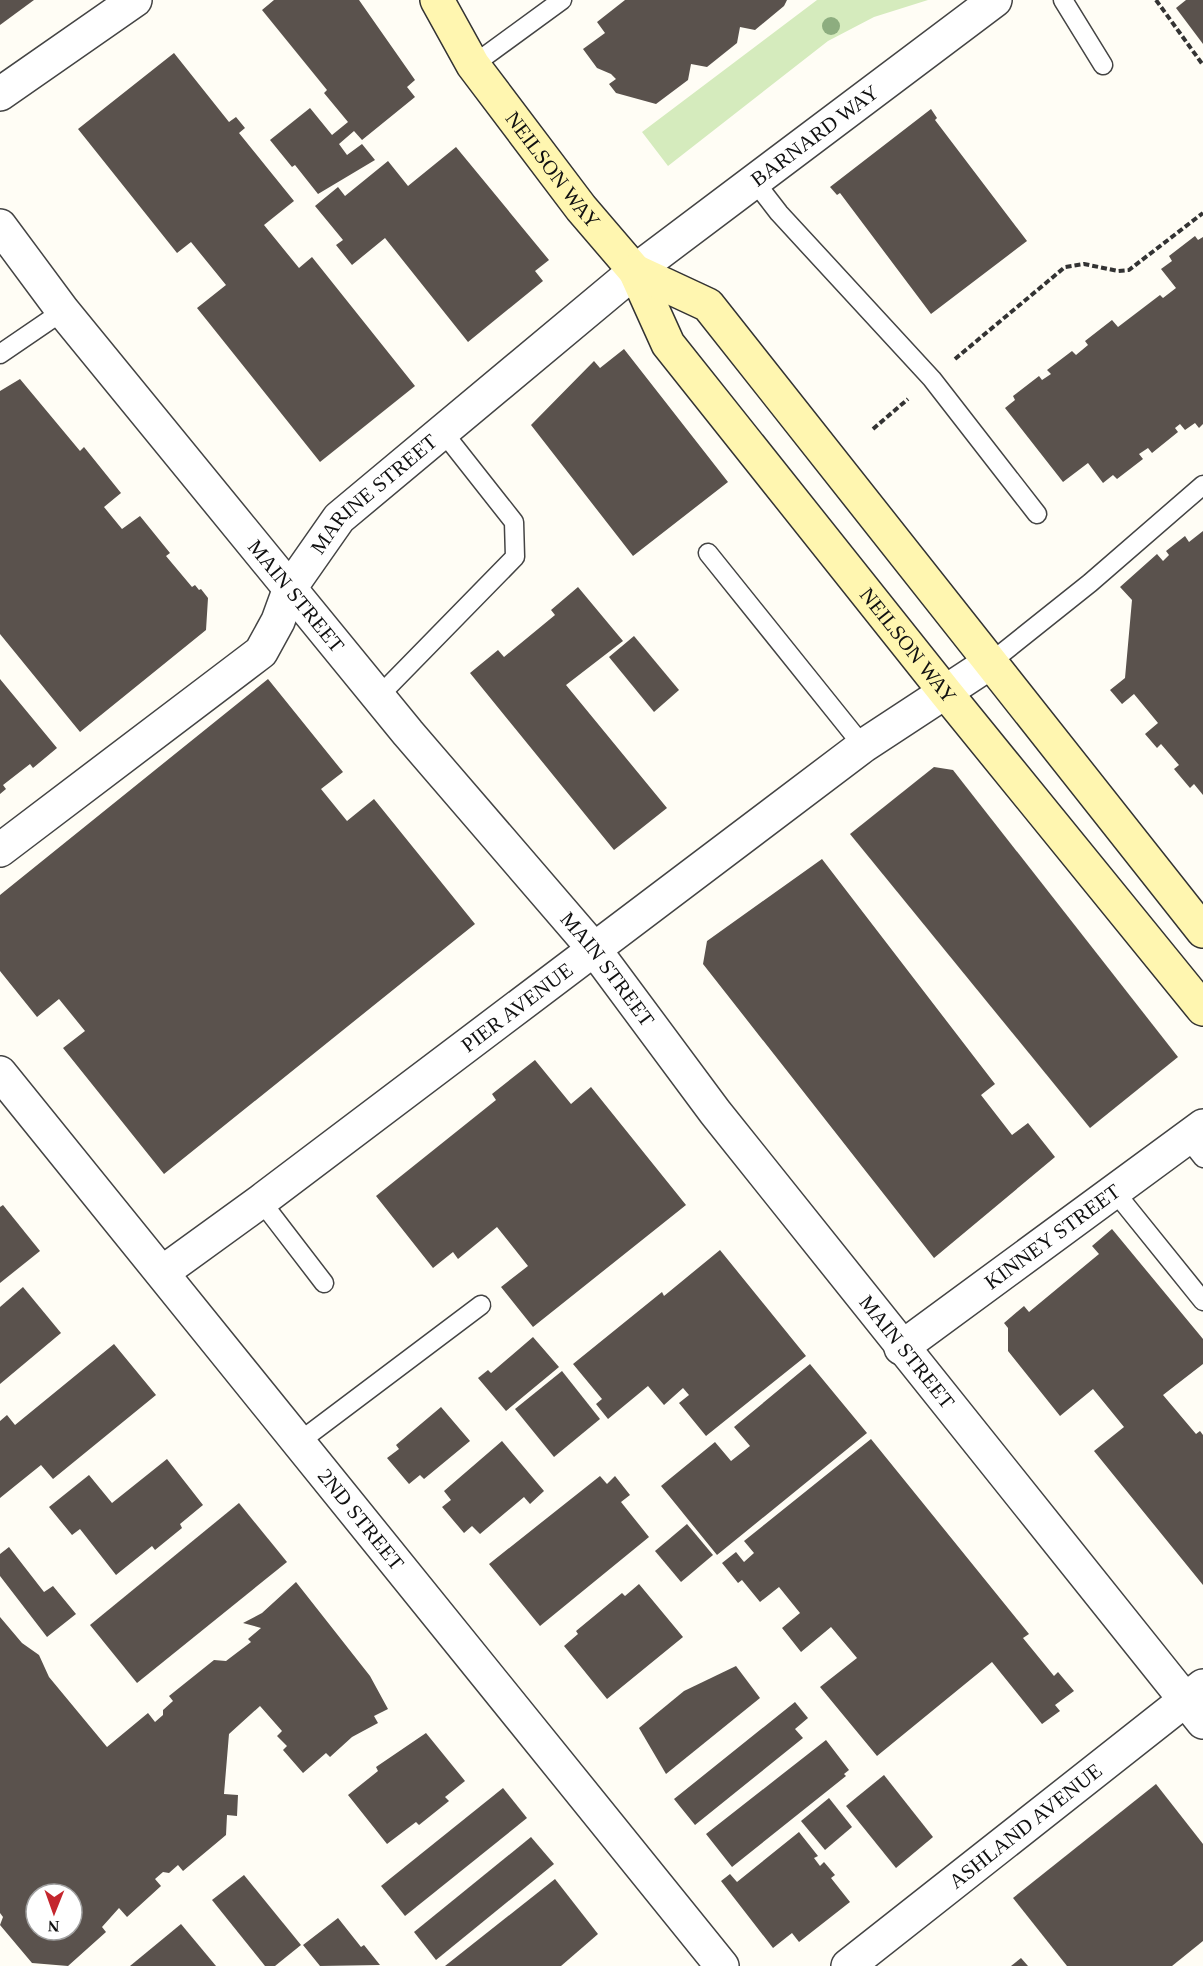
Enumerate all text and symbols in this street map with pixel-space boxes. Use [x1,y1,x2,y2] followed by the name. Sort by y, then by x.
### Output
[746,80,883,191] street label: BARNARD WAY
[500,107,605,233] street label: NEILSON WAY
[306,429,442,559] street label: MARINE STREET
[243,535,349,657] street label: MAIN STREET
[855,583,961,708] street label: NEILSON WAY
[555,907,659,1031] street label: MAIN STREET
[457,958,577,1057] street label: PIER AVENUE
[980,1179,1125,1294] street label: KINNEY STREET
[854,1290,960,1413] street label: MAIN STREET
[313,1464,409,1575] street label: 2ND STREET
[944,1758,1107,1894] street label: ASHLAND AVENUE
[24,1882,84,1942] north arrow
[47,1918,60,1935] text: N

